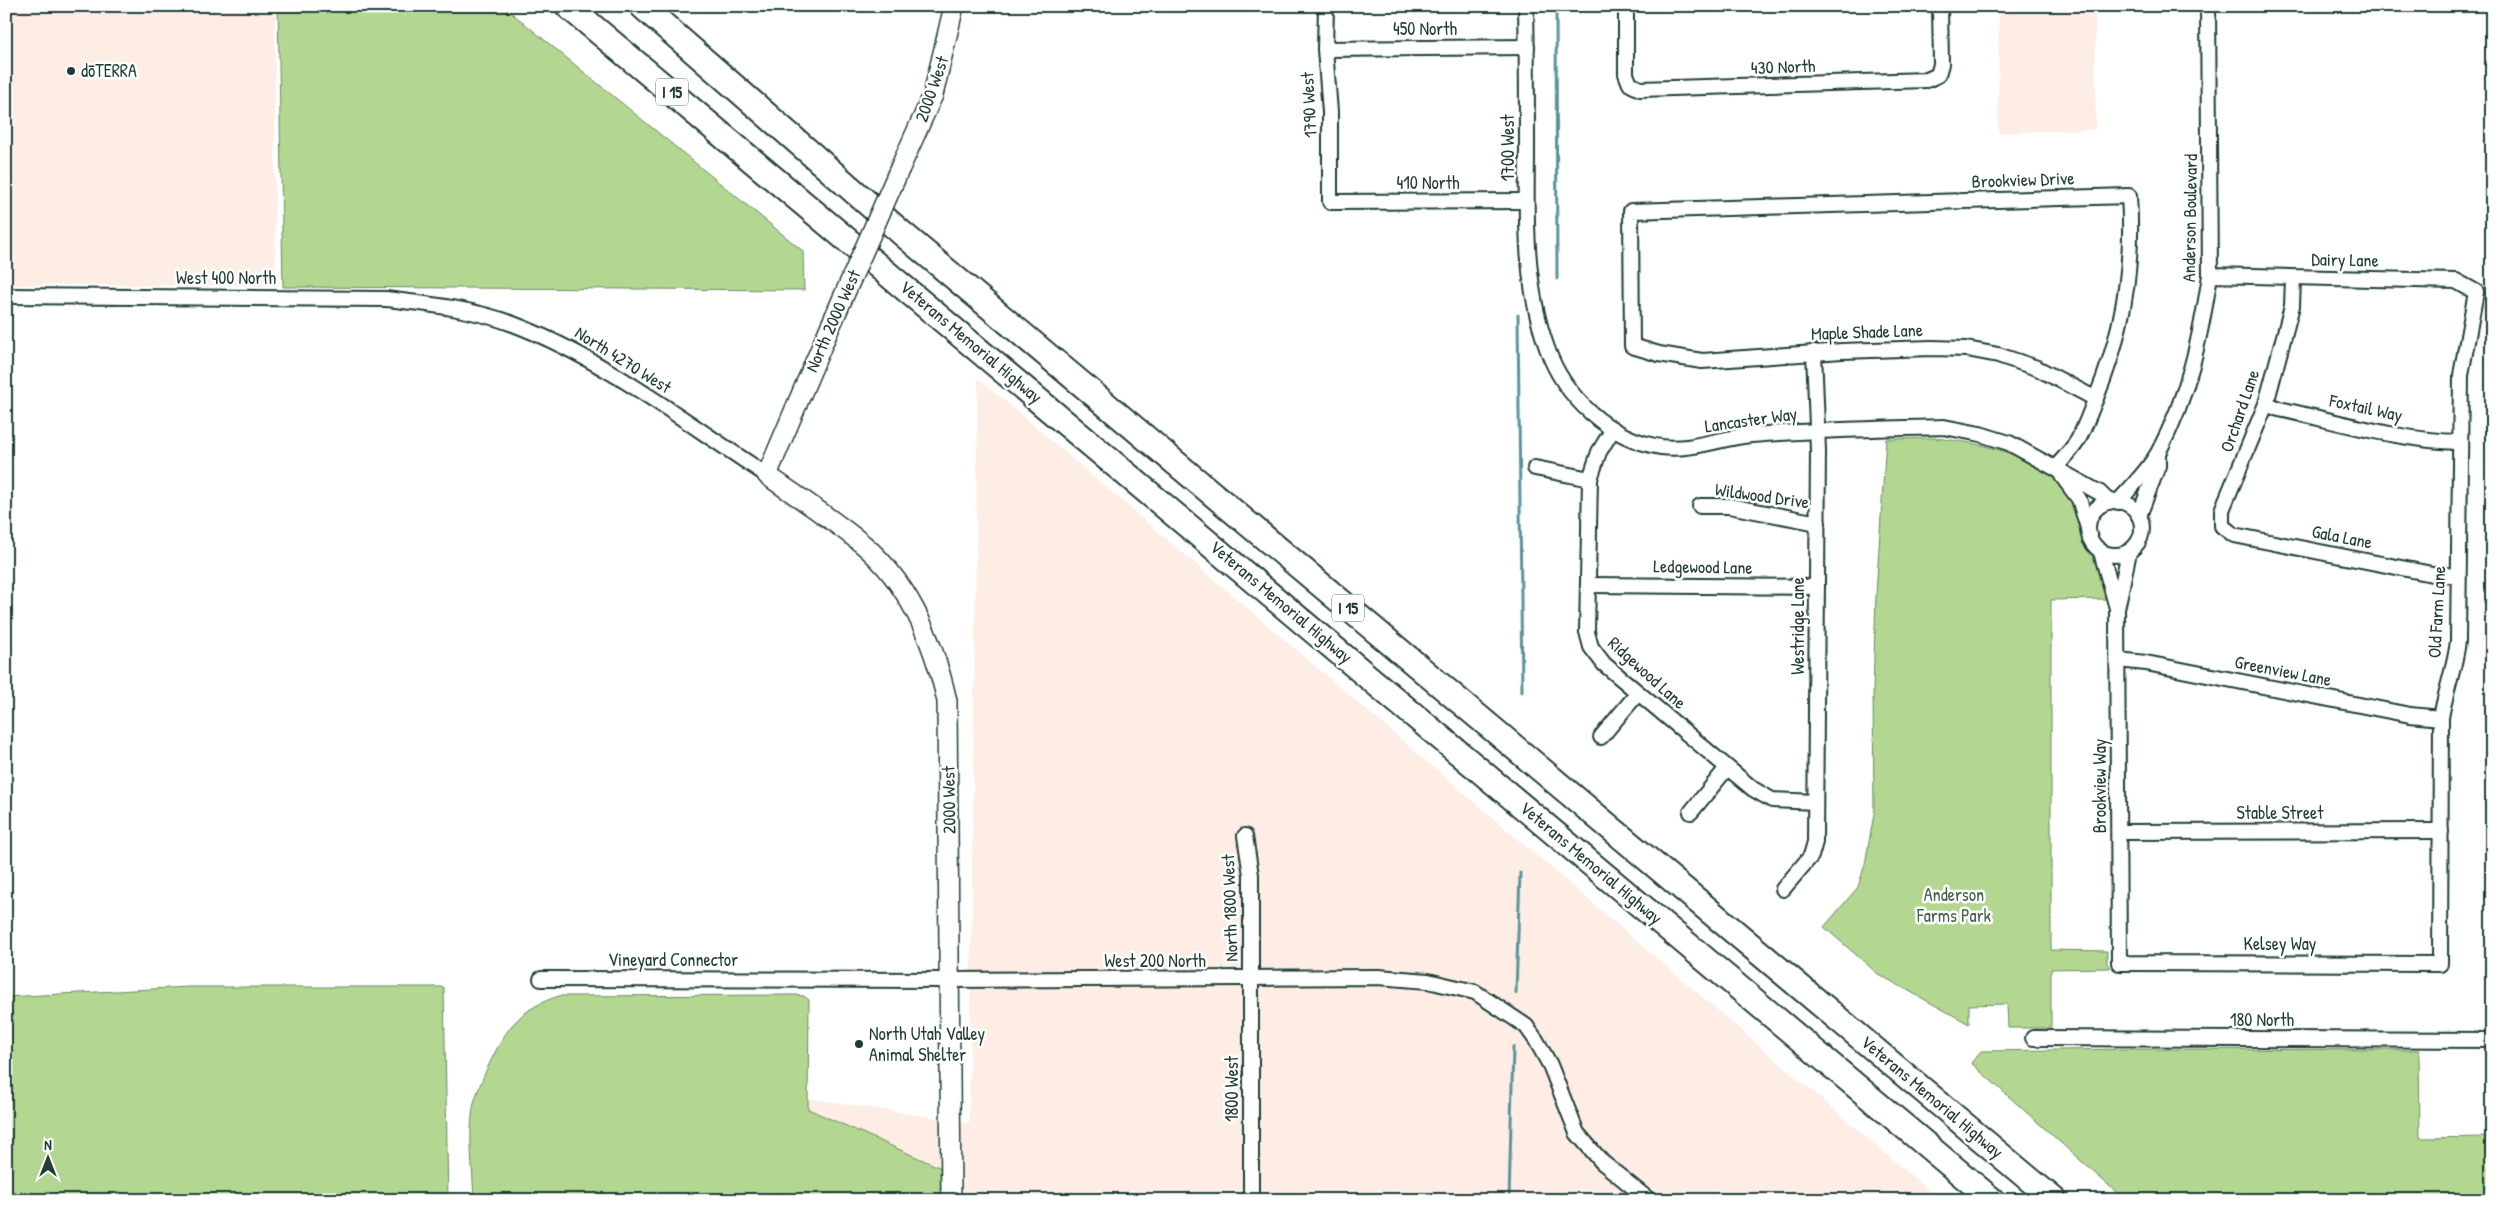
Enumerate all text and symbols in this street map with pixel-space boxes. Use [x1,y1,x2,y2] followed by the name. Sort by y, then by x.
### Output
[1393,16,1457,41] street label: 450 North
[909,52,955,125] street label: 2000 West
[1750,53,1816,80] street label: 430 North
[81,58,137,83] place label: dōTERRA
[65,65,77,77] marker: dōTERRA
[1294,71,1323,138] street label: 1790 West
[656,78,688,105] road number: I 15
[1495,114,1520,182] street label: 1700 West
[2176,154,2203,282] street label: Anderson Boulevard
[1971,165,2075,194] street label: Brookview Drive
[1397,170,1460,195] street label: 410 North
[2311,246,2379,273] street label: Dairy Lane
[176,265,276,290] street label: West 400 North
[799,265,867,376] street label: North 2000 West
[895,274,1048,409] street label: Veterans Memorial Highway
[1811,317,1923,346] street label: Maple Shade Lane
[570,320,677,400] street label: North 4270 West
[2214,366,2265,455] street label: Orchard Lane
[2326,387,2405,428] street label: Foxtail Way
[1703,401,1799,438] street label: Lancaster Way
[1713,477,1811,514] street label: Wildwood Drive
[2310,518,2374,555] street label: Gala Lane
[1205,534,1358,669] street label: Veterans Memorial Highway
[1653,553,1753,580] street label: Ledgewood Lane
[2422,565,2451,659] street label: Old Farm Lane
[1785,577,1810,675] street label: Westridge Lane
[1332,594,1364,622] road number: I 15
[1603,631,1692,715] street label: Ridgewood Lane
[2233,649,2334,692] street label: Greenview Lane
[2087,738,2112,833] street label: Brookview Way
[935,765,962,834] street label: 2000 West
[1515,795,1668,930] street label: Veterans Memorial Highway
[2237,800,2324,825] street label: Stable Street
[1215,853,1244,962] street label: North 1800 West
[1916,882,1992,928] park label: Anderson Farms Park
[2244,931,2317,956] street label: Kelsey Way
[608,947,738,972] street label: Vineyard Connector
[1104,948,1206,973] street label: West 200 North
[2230,1007,2294,1032] street label: 180 North
[869,1021,986,1067] place label: North Utah Valley Animal Shelter
[1856,1029,2009,1164] street label: Veterans Memorial Highway
[853,1038,865,1050] marker: North Utah Valley Animal Shelter
[1219,1055,1244,1122] street label: 1800 West
[22,1134,72,1184] north arrow
[44,1135,52,1154] text: N

